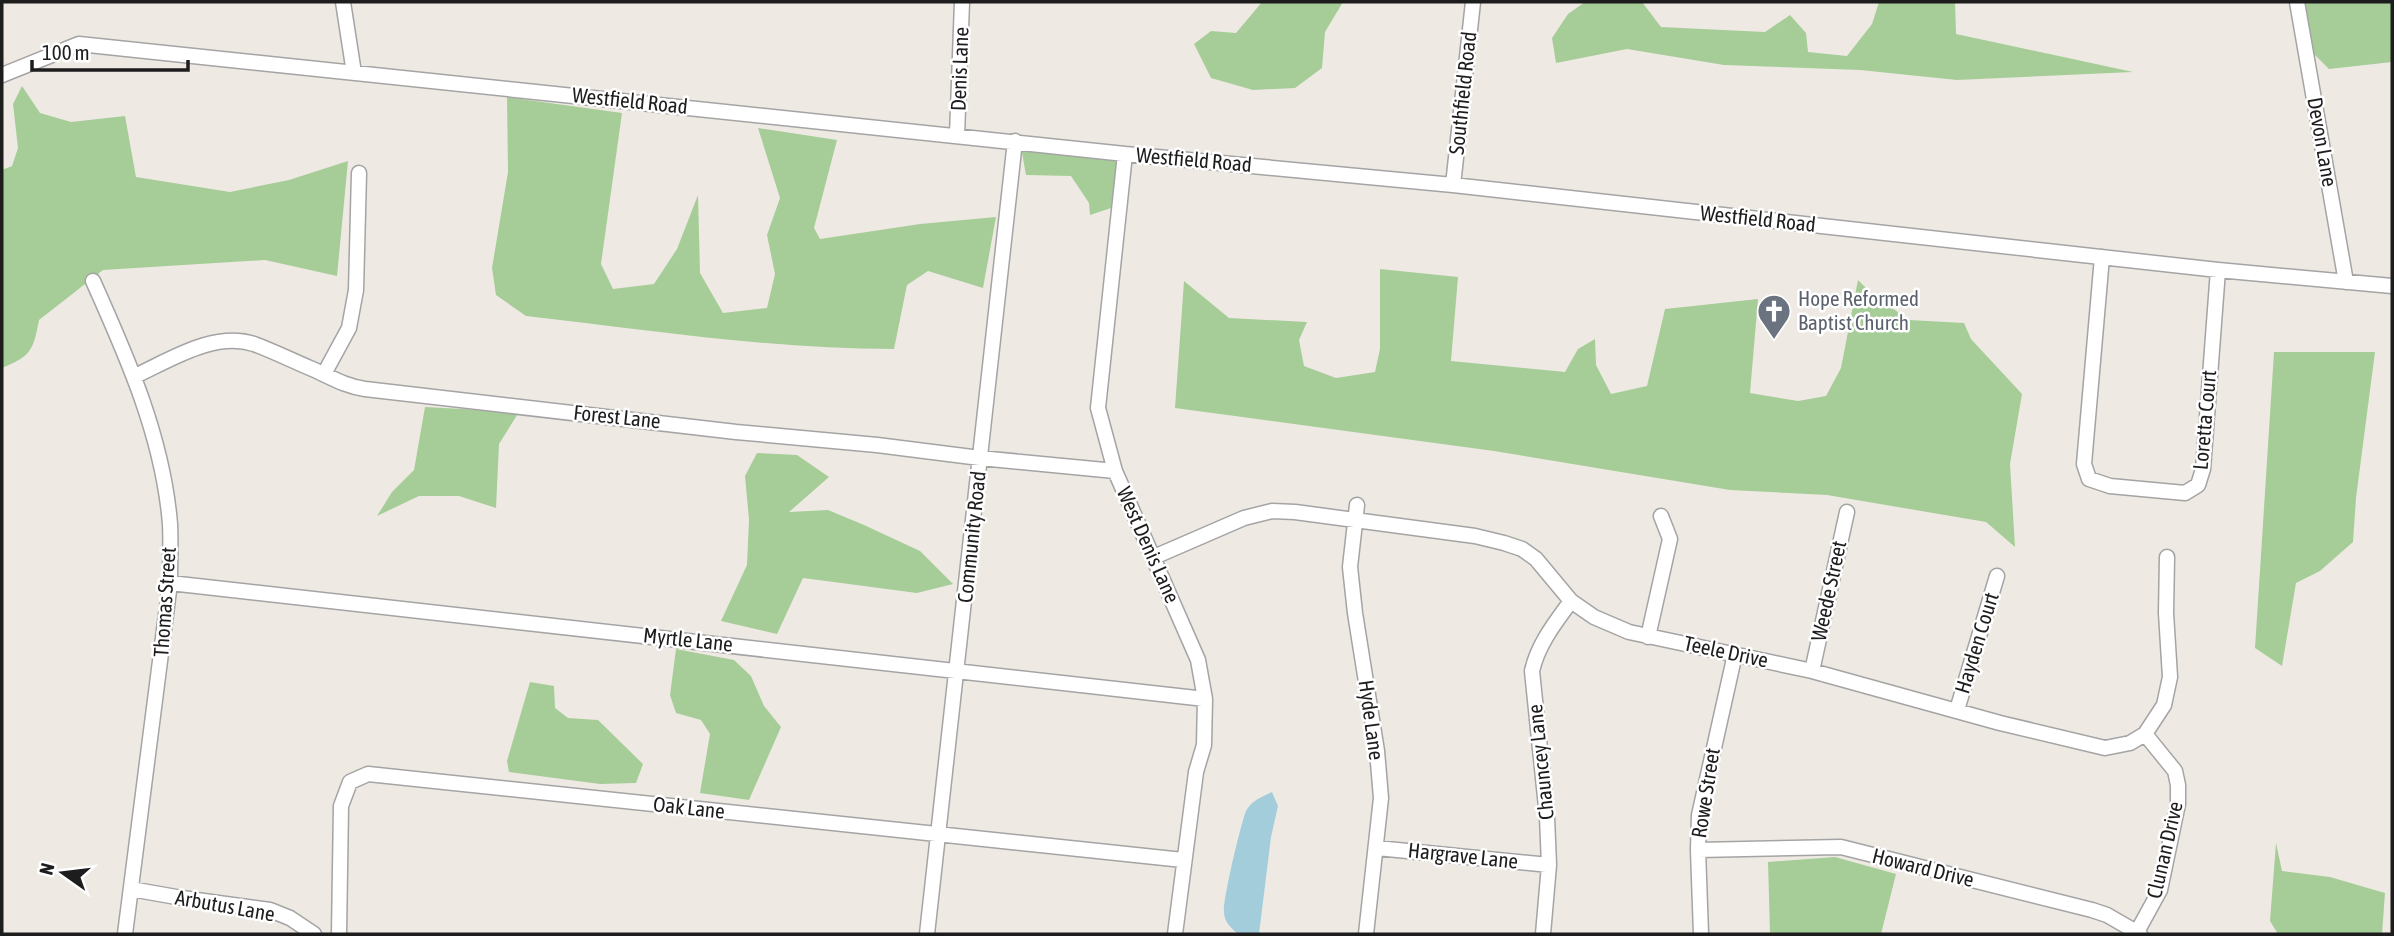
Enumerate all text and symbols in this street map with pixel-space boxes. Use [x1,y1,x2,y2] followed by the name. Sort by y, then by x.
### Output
[946,26,972,111] street label: Denis Lane
[32,28,187,72] scale bar
[1444,30,1480,156] street label: Southfield Road
[42,40,90,64] text: 100 m
[571,82,689,118] street label: Westfield Road
[2303,95,2343,188] street label: Devon Lane
[1135,142,1253,176] street label: Westfield Road
[1699,200,1817,236] street label: Westfield Road
[1798,286,1919,334] place label: Hope Reformed Baptist Church
[1755,292,1793,341] church icon: Hope Reformed Baptist Church
[2188,369,2220,471] street label: Loretta Court
[572,399,662,433] street label: Forest Lane
[952,470,990,604] street label: Community Road
[1113,483,1185,606] street label: West Denis Lane
[1806,538,1850,643] street label: Weede Street
[148,546,180,658] street label: Thomas Street
[1949,589,2003,696] street label: Hayden Court
[642,622,734,656] street label: Myrtle Lane
[1682,630,1770,672] street label: Teele Drive
[1354,678,1389,761] street label: Hyde Lane
[1522,703,1558,821] street label: Chauncey Lane
[1686,746,1724,840] street label: Rowe Street
[652,791,726,823] street label: Oak Lane
[2141,799,2187,901] street label: Clunan Drive
[1407,837,1519,873] street label: Hargrave Lane
[28,838,98,908] north arrow
[1870,843,1976,891] street label: Howard Drive
[34,861,59,877] text: N
[174,884,277,926] street label: Arbutus Lane

